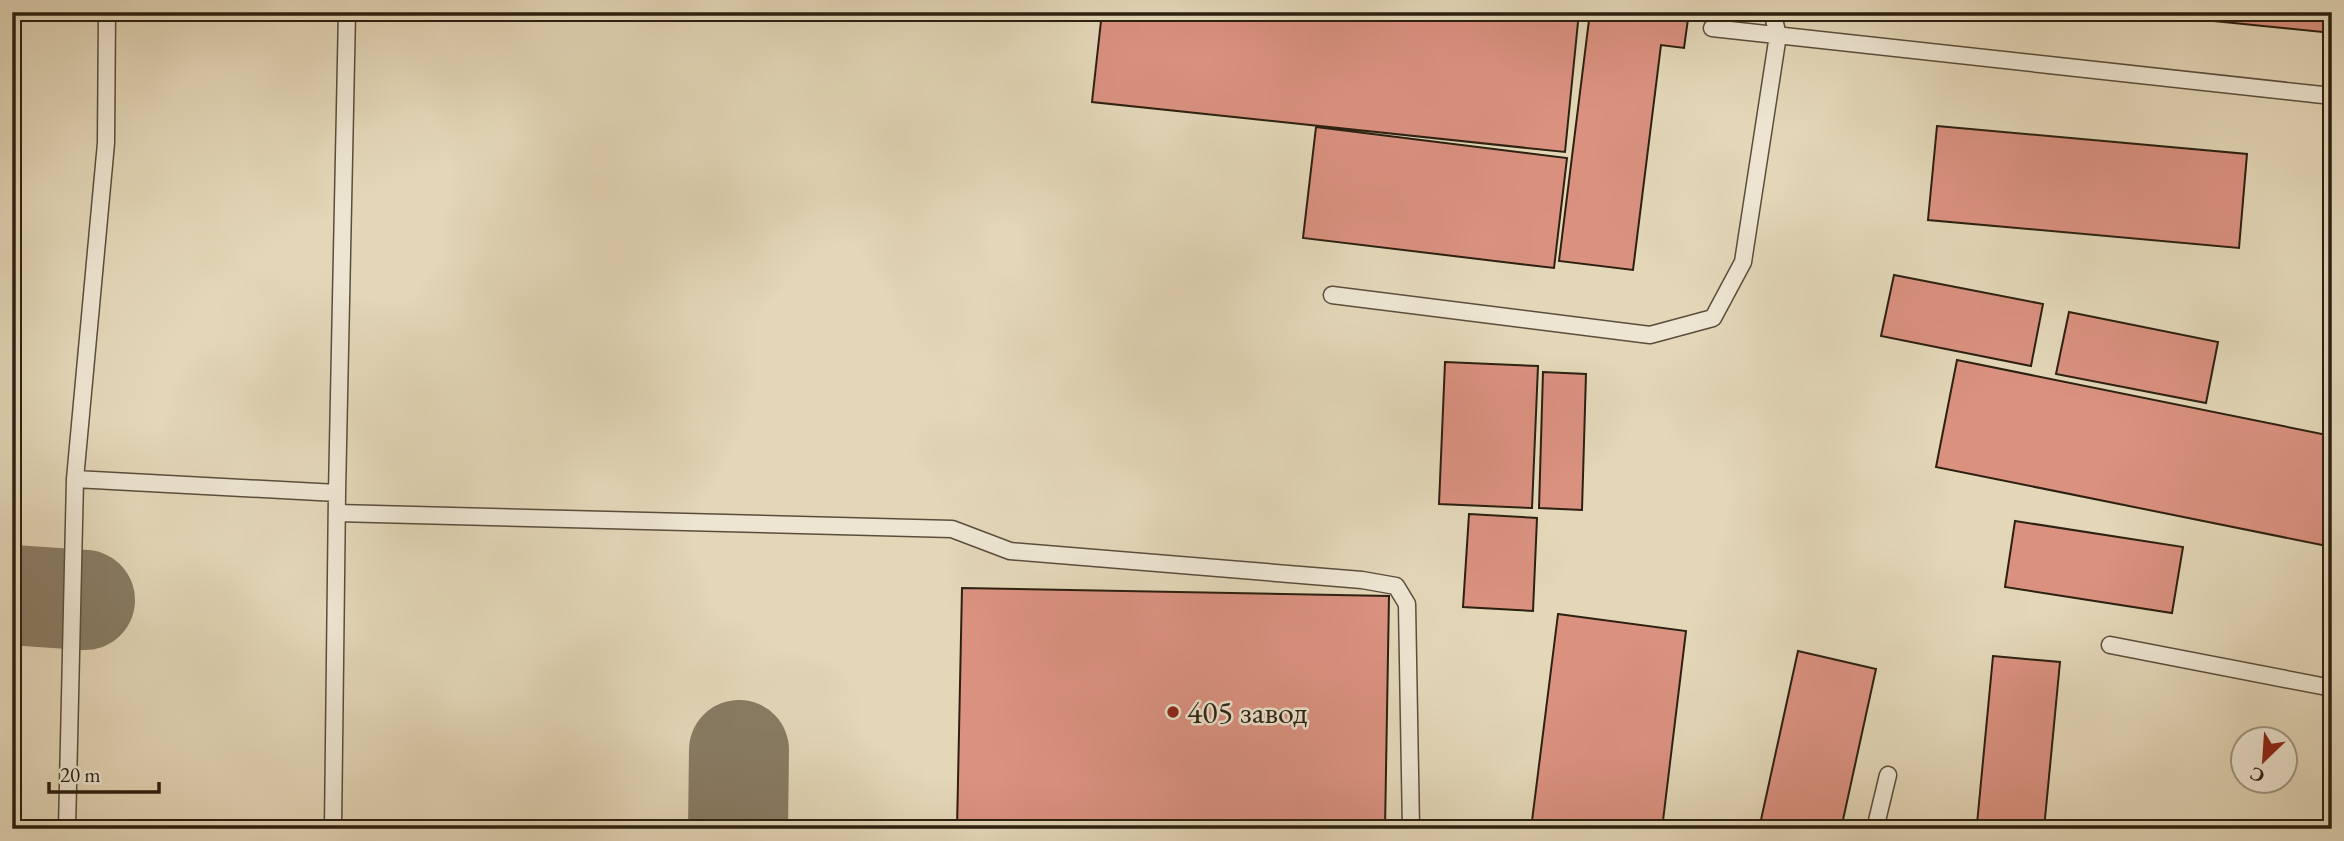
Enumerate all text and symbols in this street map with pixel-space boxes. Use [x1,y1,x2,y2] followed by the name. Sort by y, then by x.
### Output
[1187,691,1308,733] place label: 405 завод
[1165,704,1181,720] marker: 405 завод
[2228,726,2298,796] north arrow
[49,750,159,794] scale bar
[60,761,101,788] text: 20 m
[2246,761,2268,789] text: С

